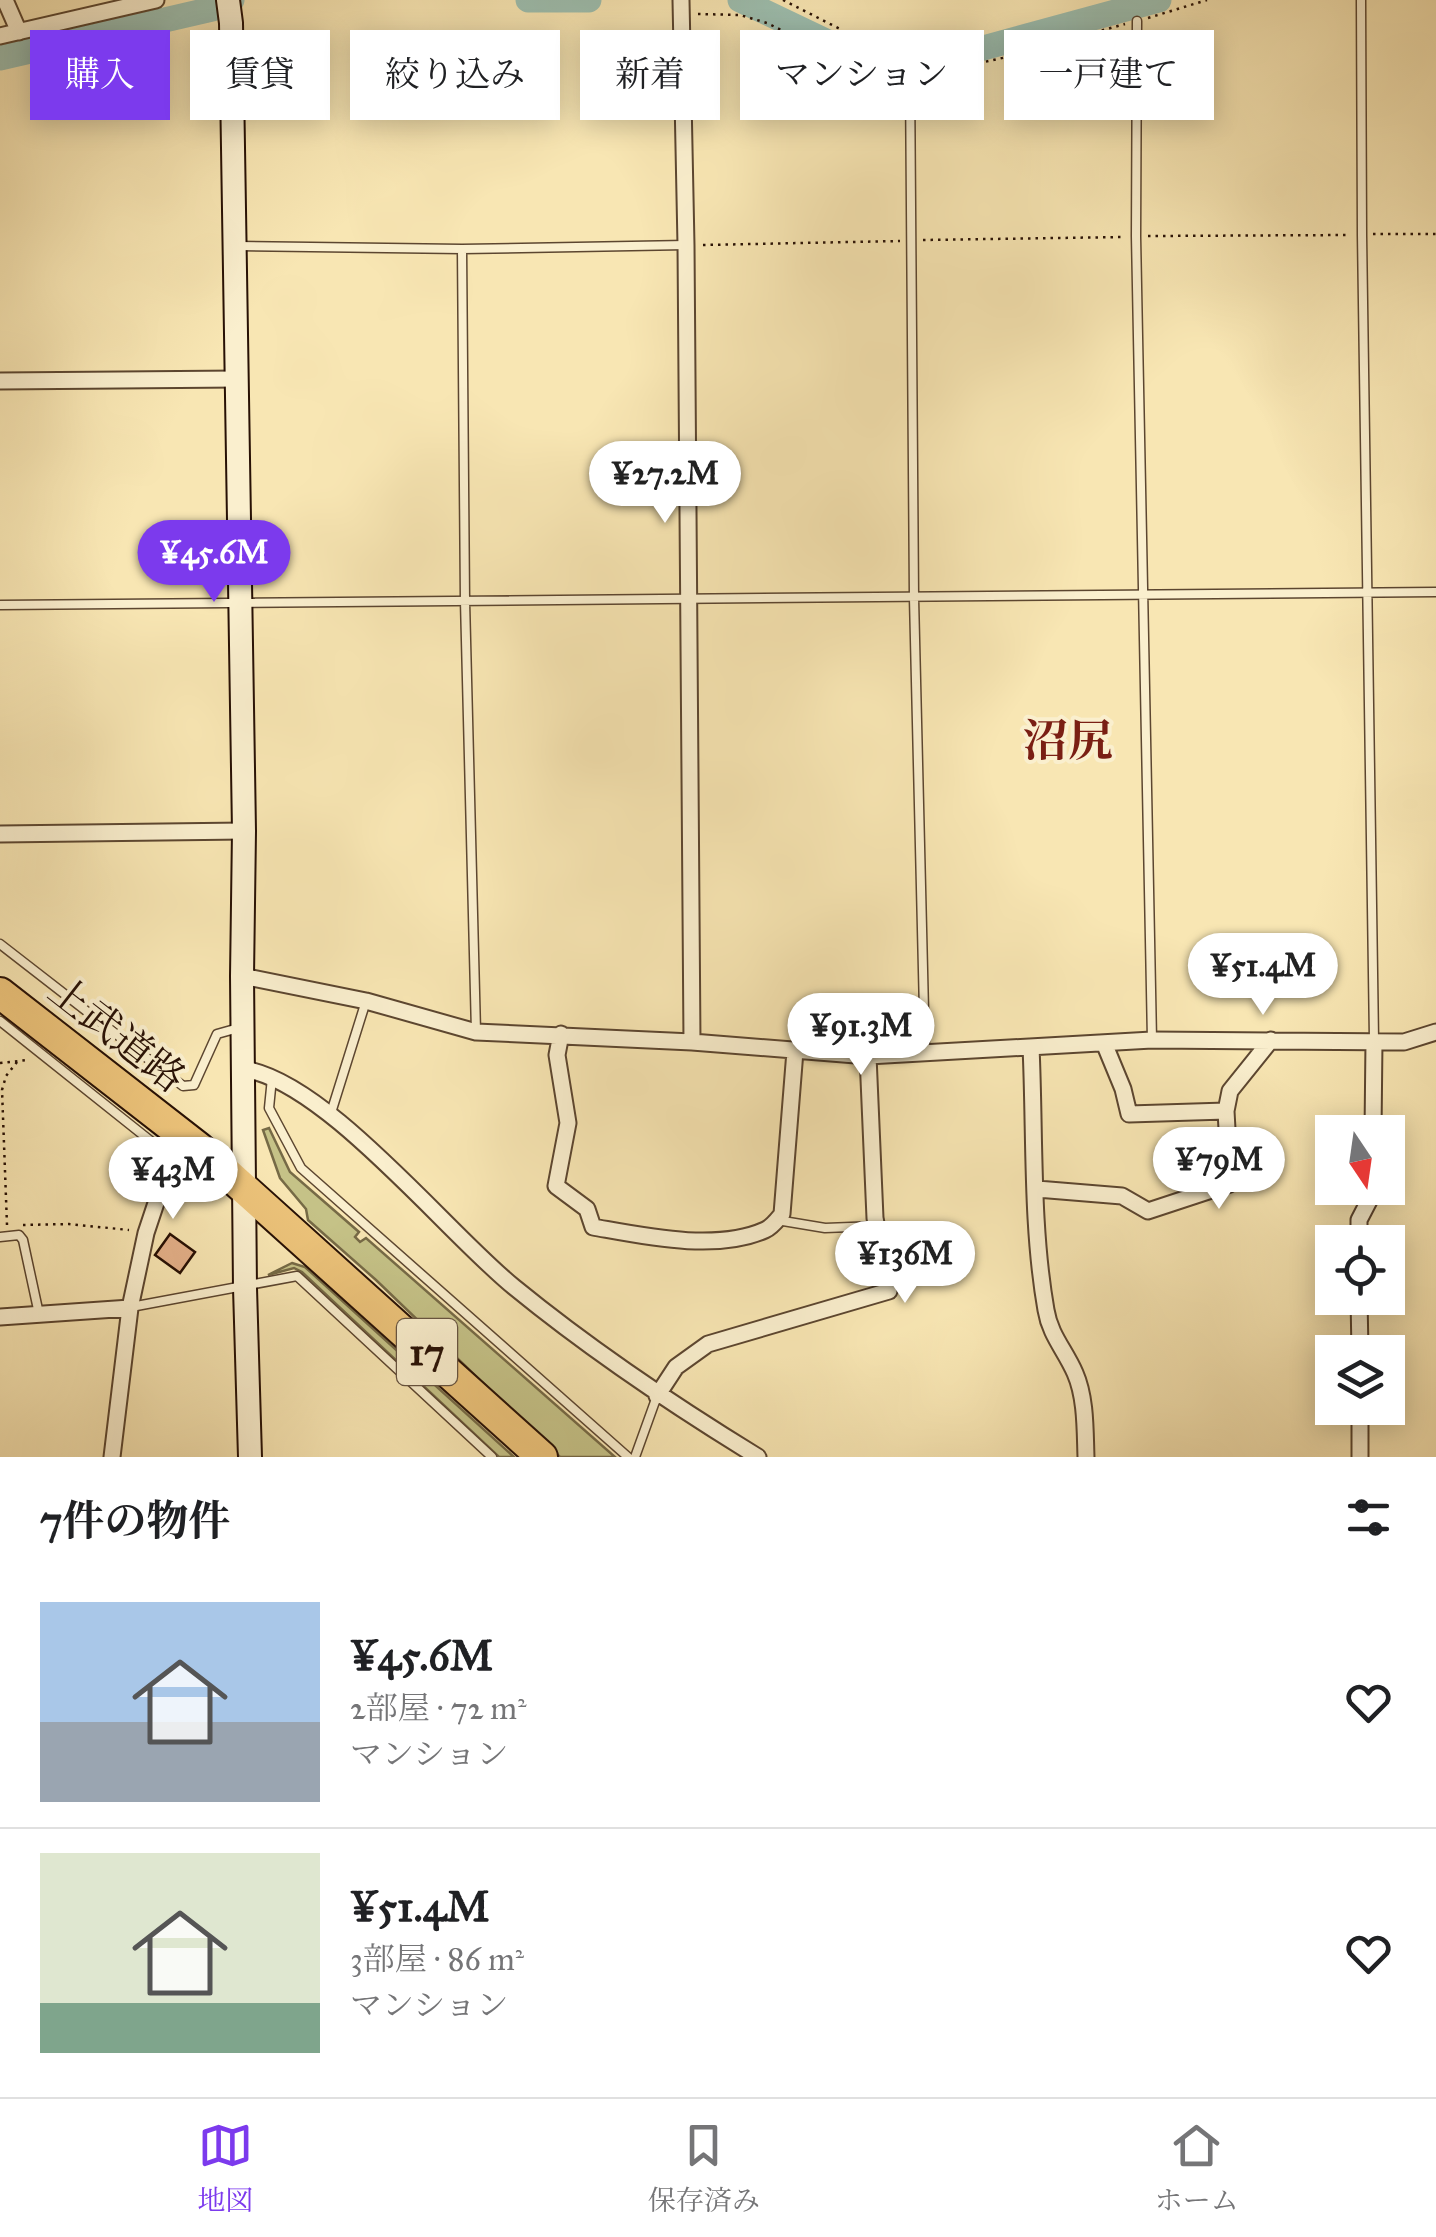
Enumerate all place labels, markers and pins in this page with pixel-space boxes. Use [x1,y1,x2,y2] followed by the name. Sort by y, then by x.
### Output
[584,441,746,526] pin: ¥27.2M
[133,520,295,605] pin: ¥45.6M
[1182,933,1344,1018] pin: ¥51.4M
[780,993,942,1078] pin: ¥91.3M
[1160,1127,1278,1212] pin: ¥79M
[114,1137,232,1222] pin: ¥43M
[835,1221,975,1306] pin: ¥136M

